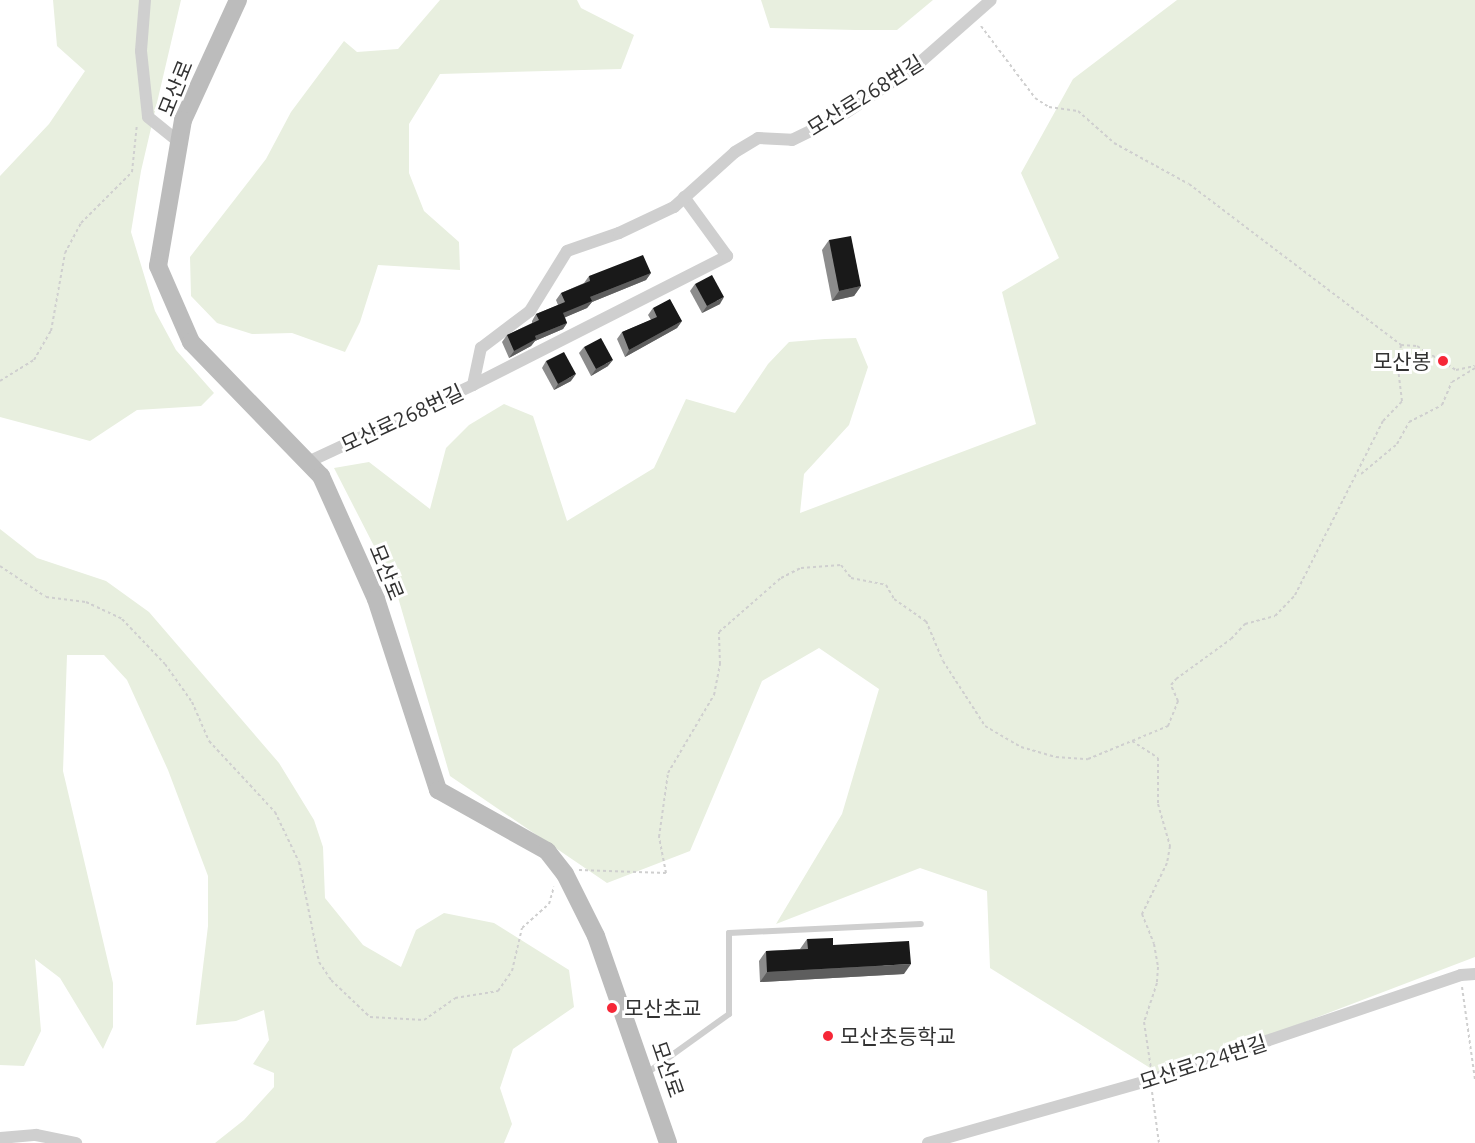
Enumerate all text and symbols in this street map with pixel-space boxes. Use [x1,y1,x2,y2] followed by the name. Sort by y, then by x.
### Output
[802,49,928,141] street label: 모산로268번길
[152,56,198,120] street label: 모산로
[1373,348,1431,374] place label: 모산봉
[1436,354,1450,368] marker: 모산봉
[337,379,467,457] street label: 모산로268번길
[364,540,410,604] street label: 모산로
[624,995,701,1021] place label: 모산초교
[605,1001,619,1015] marker: 모산초교
[840,1023,956,1049] place label: 모산초등학교
[821,1029,835,1043] marker: 모산초등학교
[1136,1030,1270,1094] street label: 모산로224번길
[647,1037,689,1101] street label: 모산로

